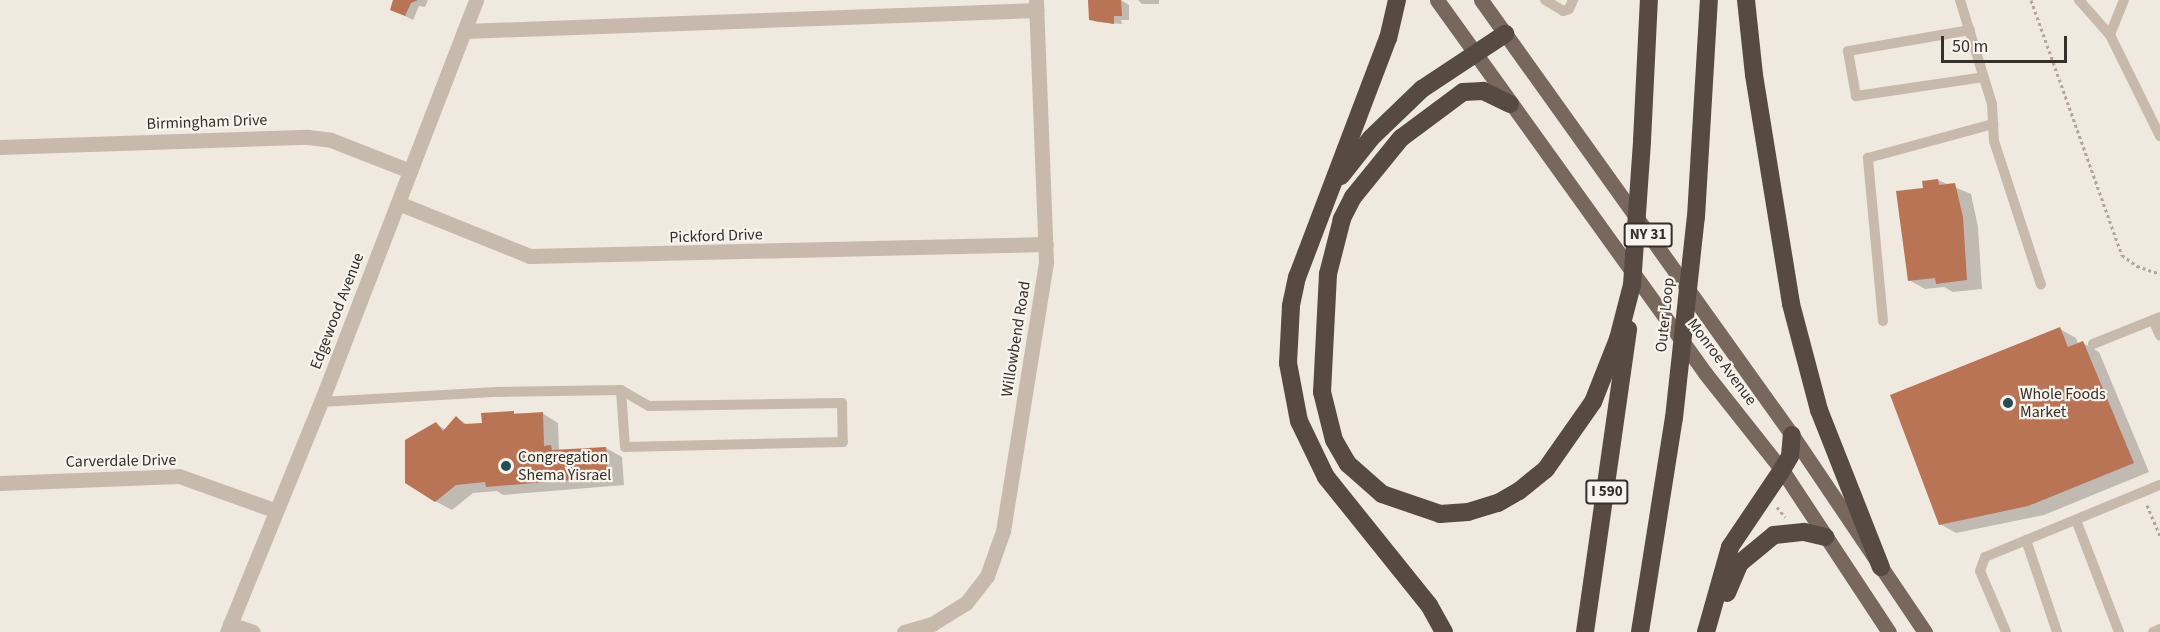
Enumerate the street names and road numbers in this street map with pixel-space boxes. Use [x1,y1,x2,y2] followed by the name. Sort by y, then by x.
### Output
[146,110,268,134] street label: Birmingham Drive
[1622,223,1674,247] road number: NY 31
[669,225,763,247] street label: Pickford Drive
[306,250,368,372] street label: Edgewood Avenue
[1652,277,1678,353] street label: Outer Loop
[997,280,1035,398] street label: Willowbend Road
[1683,315,1761,409] street label: Monroe Avenue
[65,450,177,472] street label: Carverdale Drive
[1584,480,1630,504] road number: I 590

